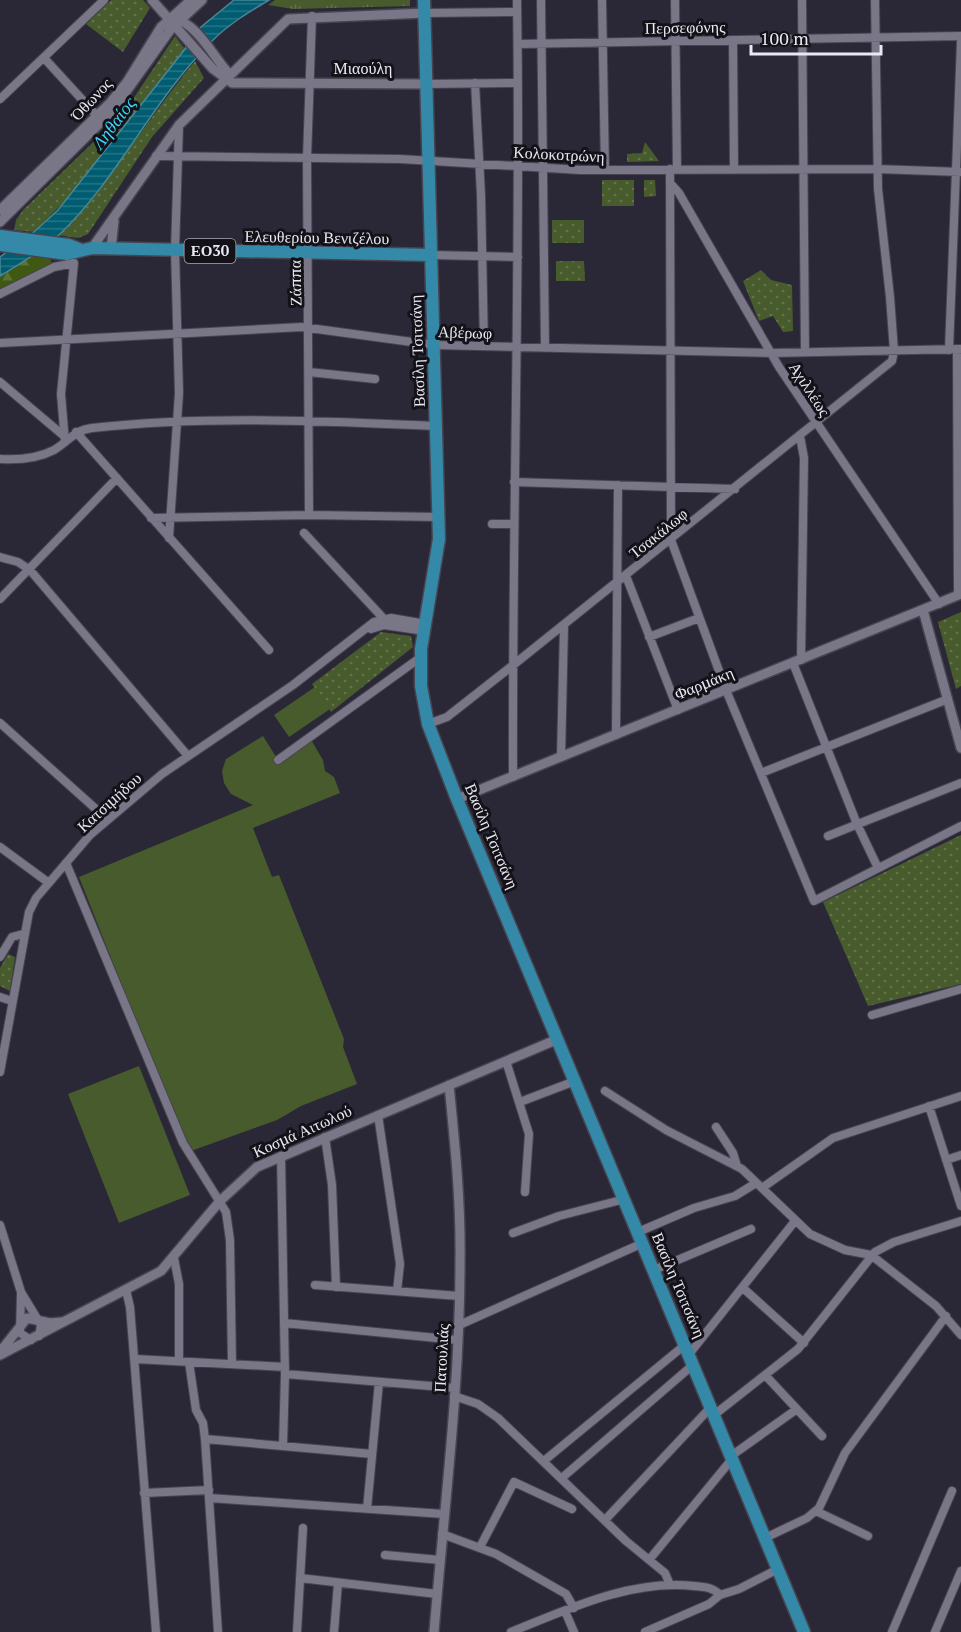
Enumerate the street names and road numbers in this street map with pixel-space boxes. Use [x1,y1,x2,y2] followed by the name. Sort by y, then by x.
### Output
[644,15,726,39] street label: Περσεφόνης
[334,57,392,79] street label: Μιαούλη
[65,72,117,126] street label: Όθωνος
[513,141,605,167] street label: Κολοκοτρώνη
[245,225,390,249] street label: Ελευθερίου Βενιζέλου
[184,239,236,263] road number: ΕΟ30
[284,259,306,306] street label: Ζάππα
[404,294,430,408] street label: Βασίλη Τσιτσάνη
[438,320,492,344] street label: Αβέρωφ
[784,357,836,421] street label: Αχιλλέως
[624,503,692,563] street label: Τσακάλωφ
[671,661,737,705] street label: Φαρμάκη
[72,767,146,837] street label: Κατσιμήδου
[460,780,524,892] street label: Βασίλη Τσιτσάνη
[249,1099,355,1163] street label: Κοσμά Αιτωλού
[647,1229,711,1341] street label: Βασίλη Τσιτσάνη
[428,1322,454,1393] street label: Πατουλιάς

